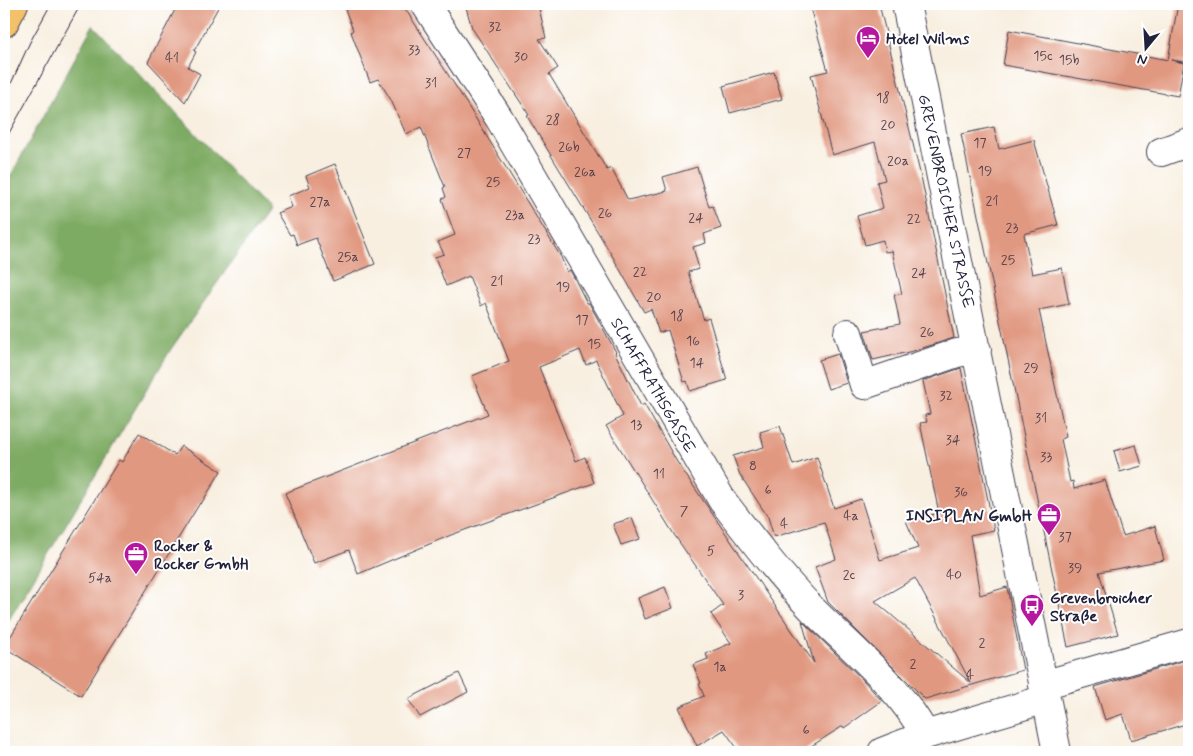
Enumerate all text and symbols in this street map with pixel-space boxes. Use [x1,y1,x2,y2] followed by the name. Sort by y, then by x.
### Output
[488,18,502,36] house number: 32
[1120,22,1170,72] north arrow
[855,25,881,59] hotel icon: Hotel Wilms
[886,29,970,50] place label: Hotel Wilms
[408,41,420,59] house number: 33
[1033,47,1053,65] house number: 15c
[514,48,528,66] house number: 30
[165,49,179,67] house number: 41
[1135,49,1150,69] text: N
[1059,51,1079,69] house number: 15b
[425,74,437,92] house number: 31
[876,89,890,107] house number: 18
[913,92,978,310] street label: GREVENBROICHER STRASSE
[546,111,560,129] house number: 28
[881,116,895,134] house number: 20
[973,134,987,152] house number: 17
[558,138,580,156] house number: 26b
[457,144,471,162] house number: 27
[887,152,909,170] house number: 20a
[978,162,992,180] house number: 19
[574,163,596,181] house number: 26a
[486,173,500,191] house number: 25
[986,192,998,210] house number: 21
[309,193,331,211] house number: 27a
[598,204,613,222] house number: 26
[505,206,525,224] house number: 23a
[688,209,704,227] house number: 24
[907,210,921,228] house number: 22
[1006,219,1018,237] house number: 23
[528,230,540,248] house number: 23
[337,248,359,266] house number: 25a
[1001,251,1015,269] house number: 25
[633,263,647,281] house number: 22
[911,264,927,282] house number: 24
[491,272,503,290] house number: 21
[556,278,570,296] house number: 19
[647,288,661,306] house number: 20
[670,307,684,325] house number: 18
[575,311,589,329] house number: 17
[605,314,700,457] street label: SCHAFFRATHSGASSE
[920,323,935,341] house number: 26
[686,332,700,350] house number: 16
[587,335,601,353] house number: 15
[690,354,705,372] house number: 14
[1023,359,1039,377] house number: 29
[939,387,953,405] house number: 32
[1035,409,1047,427] house number: 31
[630,416,642,434] house number: 13
[946,431,961,449] house number: 34
[1040,448,1052,466] house number: 33
[749,457,757,475] house number: 8
[653,465,665,483] house number: 11
[764,481,772,499] house number: 6
[954,483,968,501] house number: 36
[680,502,689,520] house number: 7
[1036,502,1062,536] office icon: INSIPLAN GmbH
[906,506,1033,527] place label: INSIPLAN GmbH
[843,507,859,525] house number: 4a
[780,515,788,533] house number: 4
[1058,528,1072,546] house number: 37
[154,536,249,575] place label: Rocker & Rocker GmbH
[123,541,149,575] office icon: Rocker & Rocker GmbH
[707,542,715,560] house number: 5
[1068,559,1082,577] house number: 39
[843,566,856,584] house number: 2c
[946,566,962,584] house number: 40
[88,569,112,587] house number: 54a
[738,586,744,604] house number: 3
[1050,588,1152,627] place label: Grevenbroicher Straße
[1019,593,1045,627] bus stop icon: Grevenbroicher Straße
[979,634,986,652] house number: 2
[910,655,917,673] house number: 2
[713,658,727,676] house number: 1a
[966,666,974,684] house number: 4
[802,721,810,739] house number: 6

